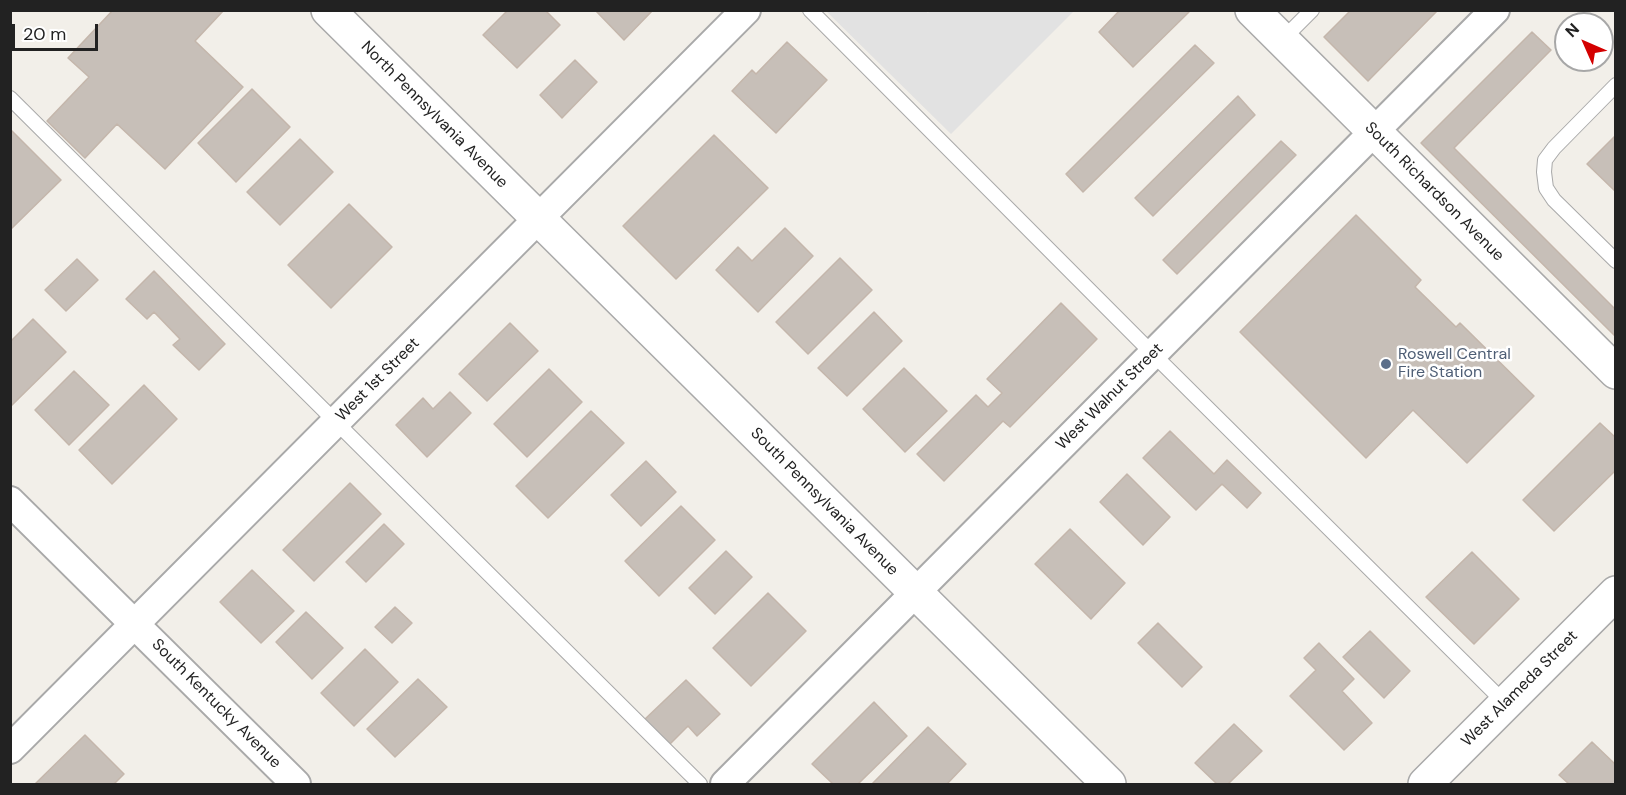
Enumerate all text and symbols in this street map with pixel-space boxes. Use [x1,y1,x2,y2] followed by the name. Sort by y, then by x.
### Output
[15,12,100,50] scale bar
[1554,12,1614,72] north arrow
[1561,19,1584,42] text: N
[23,22,66,46] text: 20 m
[357,38,511,192] street label: North Pennsylvania Avenue
[1360,118,1508,266] street label: South Richardson Avenue
[332,334,424,426] street label: West 1st Street
[1053,340,1167,454] street label: West Walnut Street
[1398,345,1511,383] place label: Roswell Central Fire Station
[1379,357,1393,371] marker: Roswell Central Fire Station
[746,424,902,580] street label: South Pennsylvania Avenue
[1458,627,1582,751] street label: West Alameda Street
[147,635,285,773] street label: South Kentucky Avenue

